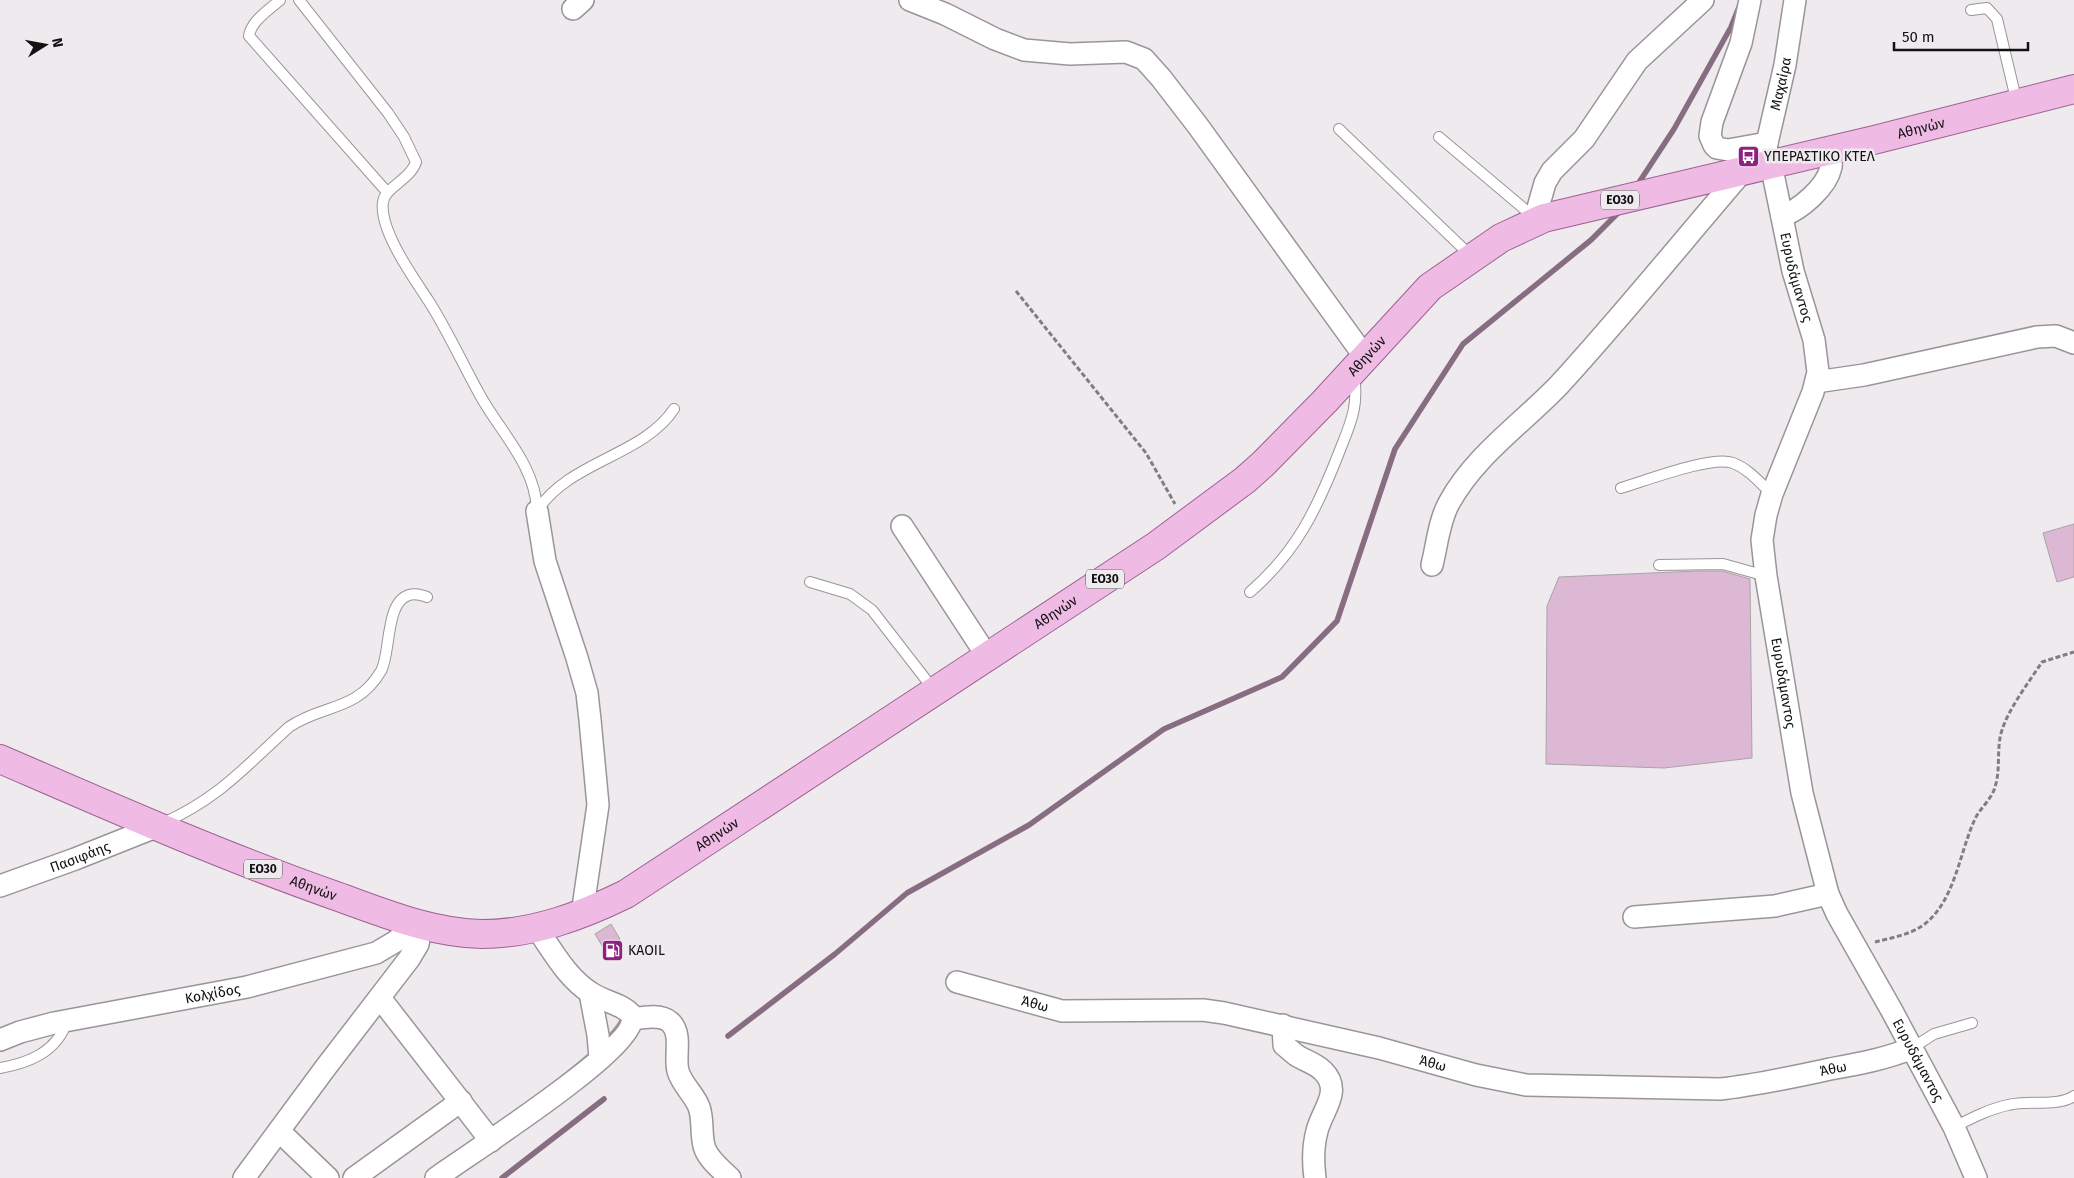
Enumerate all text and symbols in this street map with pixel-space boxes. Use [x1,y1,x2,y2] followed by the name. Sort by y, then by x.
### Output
[20,20,70,70] north arrow
[1894,20,2028,52] scale bar
[1902,28,1935,46] text: 50 m
[48,36,67,49] text: N
[1766,56,1795,112] street label: Μαχαίρα
[1895,114,1947,142] street label: Αθηνών
[1736,144,1760,168] bus stop icon: ΥΠΕΡΑΣΤΙΚΟ ΚΤΕΛ
[1764,148,1875,165] place label: ΥΠΕΡΑΣΤΙΚΟ ΚΤΕΛ
[1601,190,1639,210] road number: ΕΟ30
[1777,231,1817,324] street label: Ευρυδάμαντος
[1344,332,1389,379] street label: Αθηνών
[1086,570,1124,588] road number: ΕΟ30
[1030,591,1081,632] street label: Αθηνών
[1768,636,1800,730] street label: Ευρυδάμαντος
[692,814,742,855] street label: Αθηνών
[47,837,113,876] street label: Πασιφάης
[244,860,282,879] road number: ΕΟ30
[288,872,339,904] street label: Αθηνών
[600,938,624,962] fuel station icon: KAOIL
[628,942,665,959] place label: KAOIL
[183,980,242,1007] street label: Κολχίδος
[1020,992,1051,1015] street label: Άθω
[1889,1016,1948,1105] street label: Ευρυδάμαντος
[1417,1051,1448,1075] street label: Άθω
[1818,1058,1848,1079] street label: Άθω

